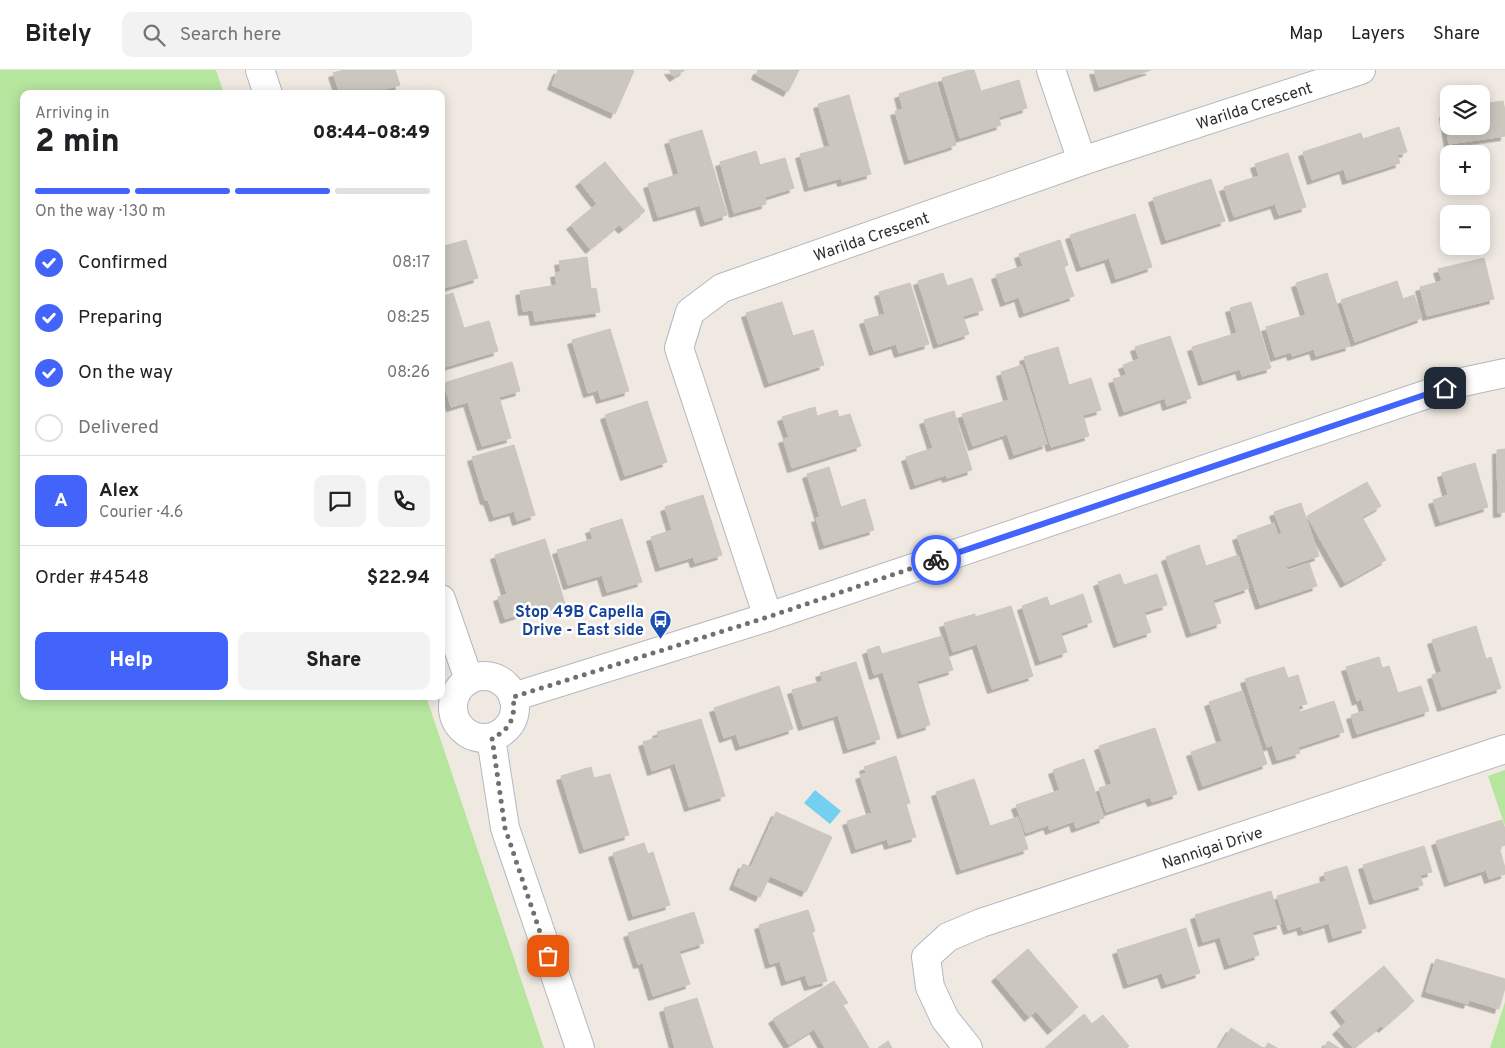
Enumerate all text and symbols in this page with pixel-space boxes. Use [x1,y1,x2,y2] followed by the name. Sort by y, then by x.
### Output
[122,12,472,57] search box
[25,20,92,50] text: Bitely
[140,21,168,49] icon: search
[180,23,281,47] text: Search here
[1289,23,1323,46] text: Map
[1351,23,1405,46] text: Layers
[1433,23,1480,46] text: Share
[1194,79,1315,135] street label: Warilda Crescent
[1440,85,1490,255] map controls
[1440,85,1490,135] button: layers
[35,104,110,124] text: Arriving in
[313,121,430,145] text: 08:44–08:49
[35,123,120,163] text: 2 min
[1440,145,1490,195] button: +
[35,202,166,222] text: On the way · 130 m
[1440,205,1490,255] button: −
[811,209,932,267] street label: Warilda Crescent
[35,249,63,277] icon: check
[78,251,168,275] text: Confirmed
[392,253,430,273] text: 08:17
[35,304,63,332] icon: check
[78,306,162,330] text: Preparing
[387,308,430,328] text: 08:25
[35,359,63,387] icon: check
[78,361,173,385] text: On the way
[387,363,430,383] text: 08:26
[1424,367,1466,409] pin
[1431,374,1459,402] icon: home
[78,416,159,440] text: Delivered
[314,475,366,527] button: chat
[378,475,430,527] button: phone
[99,479,139,503] text: Alex
[54,489,68,513] text: A
[99,503,183,523] text: Courier · 4.6
[911,535,961,585] courier
[922,546,950,574] icon: bike
[35,566,149,590] text: Order #4548
[367,566,430,590] text: $22.94
[515,603,644,641] place label: Stop 49B Capella Drive - East side
[648,608,672,639] bus stop icon: Stop 49B Capella Drive - East side
[35,632,228,690] button: Help
[238,632,430,690] button: Share
[1160,823,1266,875] street label: Nannigai Drive
[527,935,569,977] pin
[534,942,562,970] icon: bag

